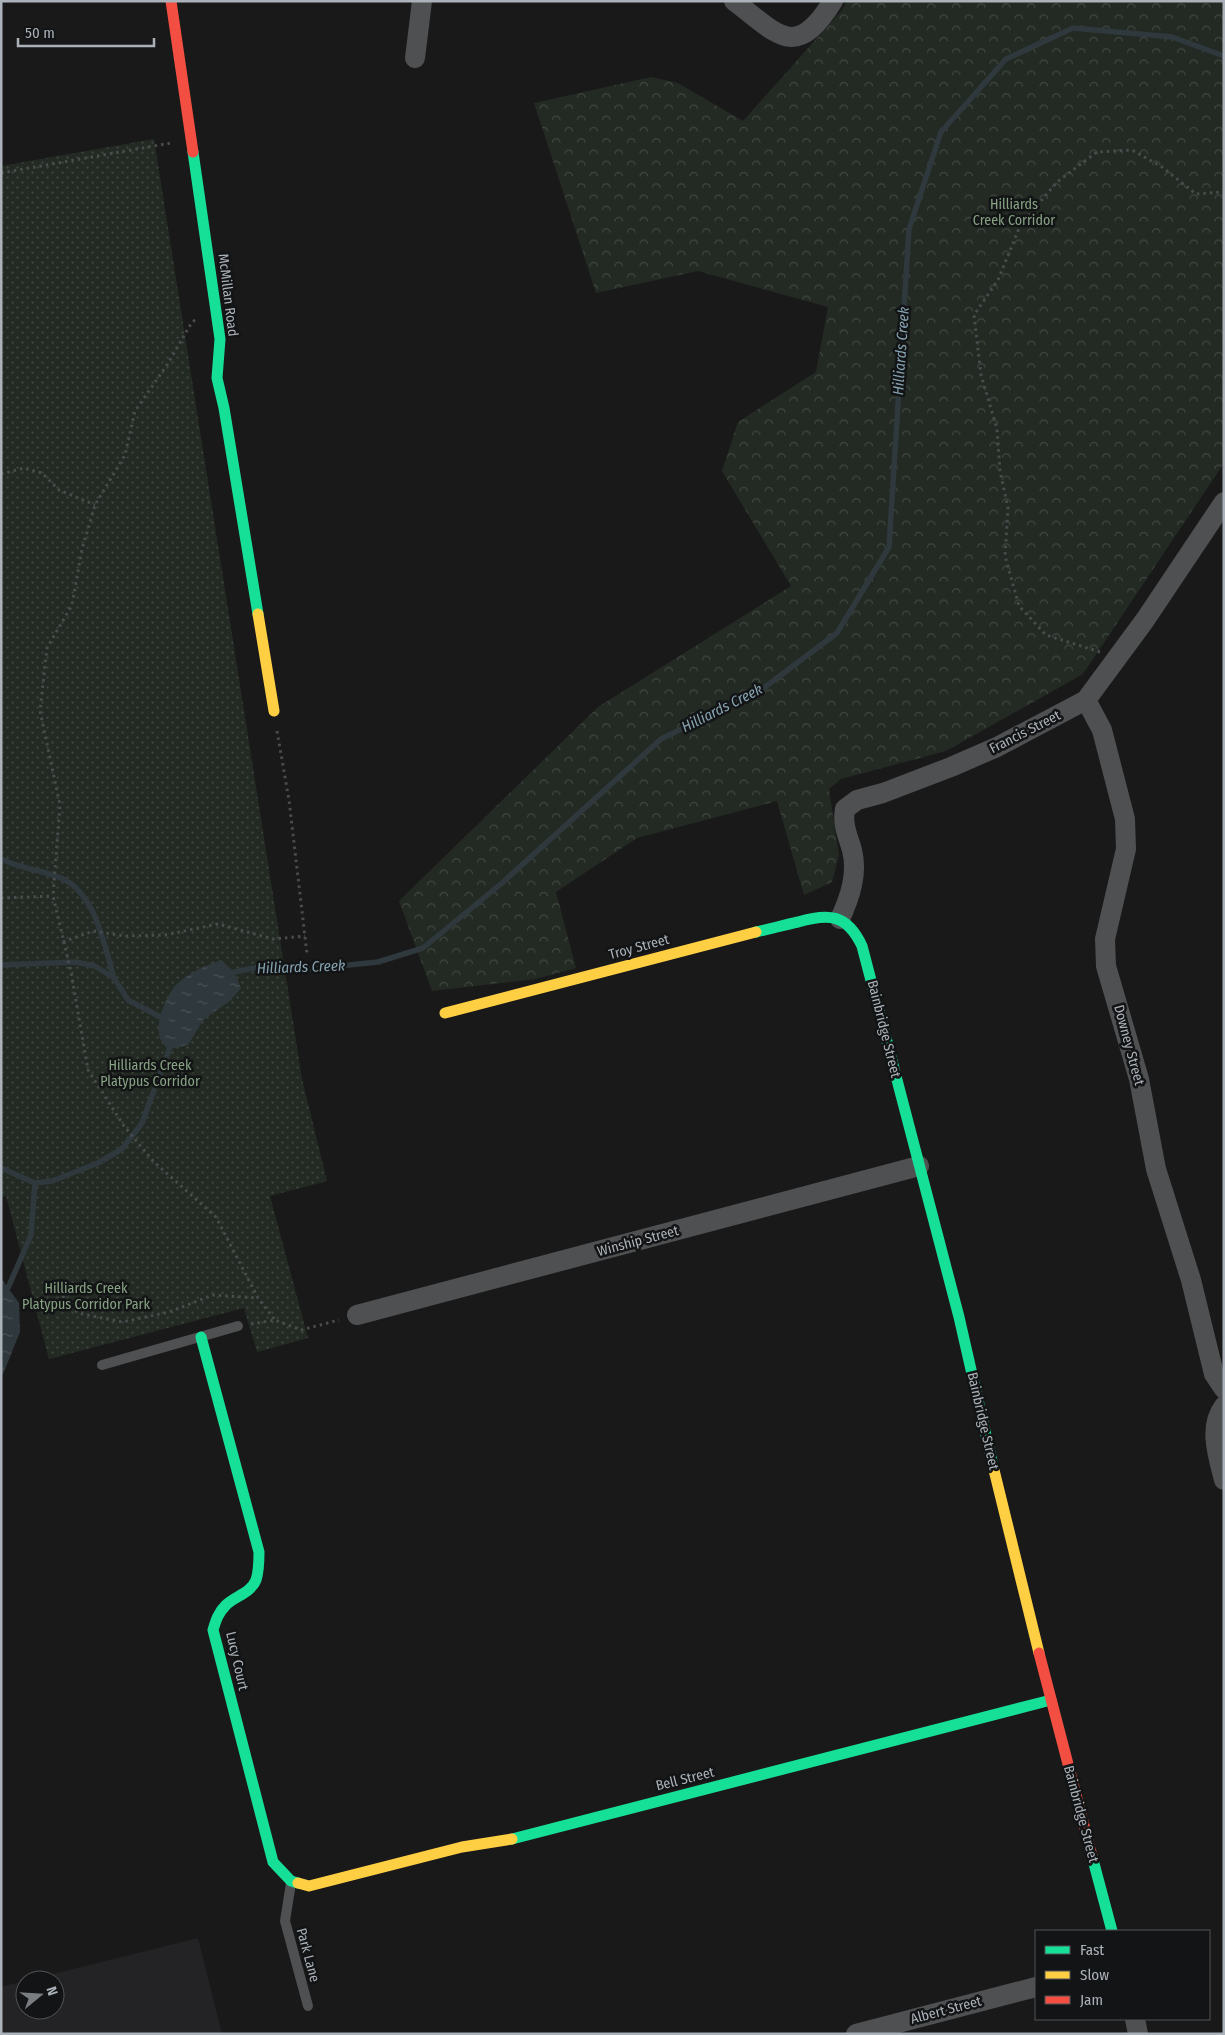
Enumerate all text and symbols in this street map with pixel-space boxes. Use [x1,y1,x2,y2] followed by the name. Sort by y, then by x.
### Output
[18,15,154,47] scale bar
[25,24,55,42] text: 50 m
[973,196,1055,229] park label: Hilliards Creek Corridor
[214,253,242,337] street label: McMillan Road
[889,306,913,396] water label: Hilliards Creek
[678,680,766,736] water label: Hilliards Creek
[987,707,1064,757] street label: Francis Street
[607,931,671,963] street label: Troy Street
[256,956,346,978] water label: Hilliards Creek
[864,979,904,1080] street label: Bainbridge Street
[1110,1003,1148,1088] street label: Downey Street
[100,1057,200,1090] park label: Hilliards Creek Platypus Corridor
[595,1222,681,1260] street label: Winship Street
[22,1280,150,1313] park label: Hilliards Creek Platypus Corridor Park
[963,1370,1003,1472] street label: Bainbridge Street
[222,1630,252,1692] street label: Lucy Court
[654,1763,716,1794] street label: Bell Street
[1060,1764,1102,1865] street label: Bainbridge Street
[293,1926,323,1984] street label: Park Lane
[1035,1930,1210,2020] legend
[1080,1941,1104,1959] text: Fast
[1080,1966,1109,1984] text: Slow
[15,1970,65,2020] north arrow
[43,1985,61,1998] text: N
[1080,1991,1103,2009] text: Jam
[909,1992,984,2028] street label: Albert Street

